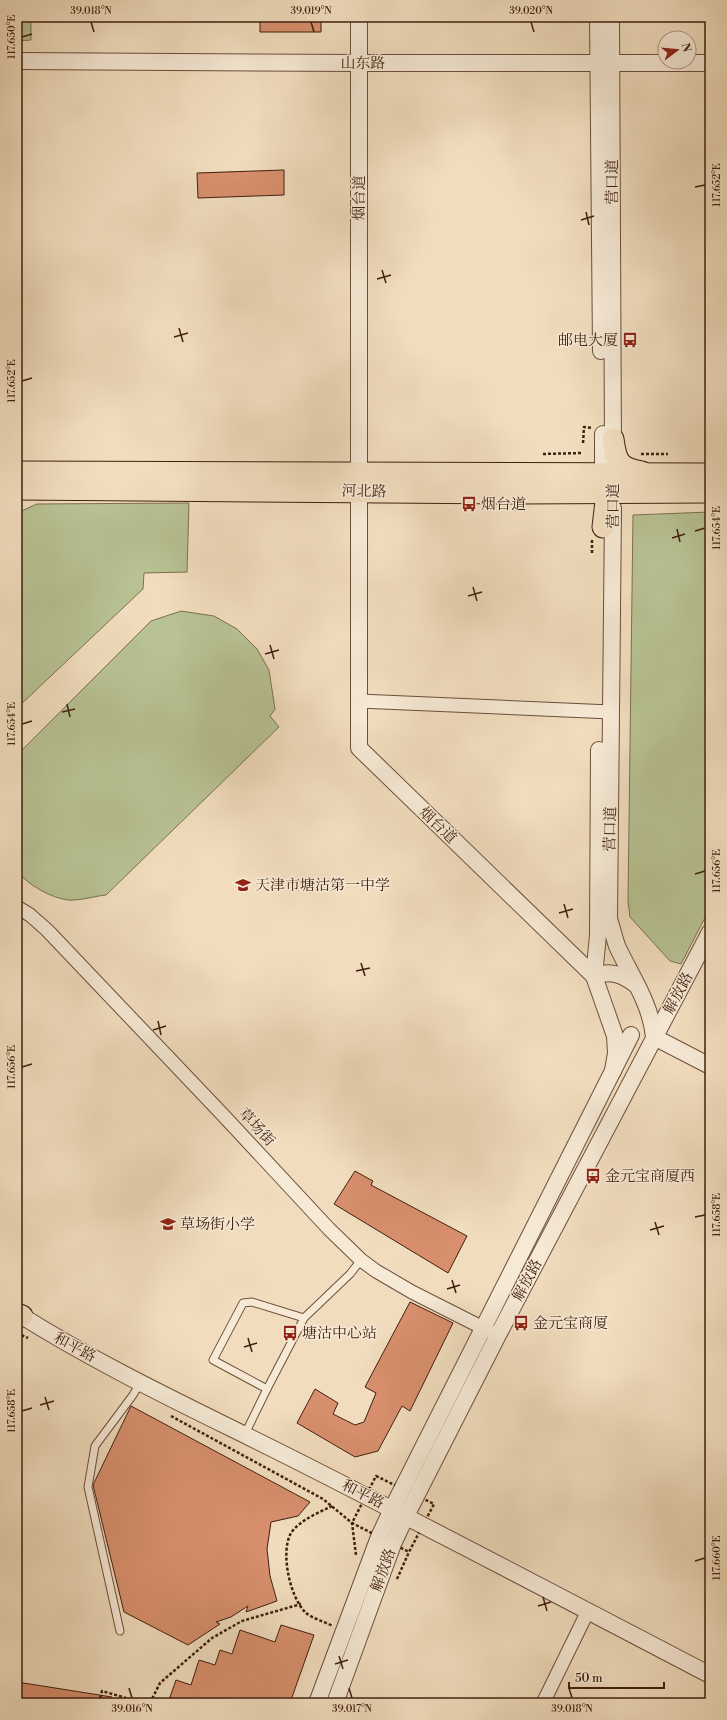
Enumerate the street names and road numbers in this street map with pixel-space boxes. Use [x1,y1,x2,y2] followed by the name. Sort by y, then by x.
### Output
[340,54,386,73] street label: 山东路
[603,159,622,205] street label: 营口道
[350,175,369,221] street label: 烟台道
[341,482,387,501] street label: 河北路
[604,483,623,529] street label: 营口道
[415,803,460,848] street label: 烟台道
[601,806,620,852] street label: 营口道
[659,969,697,1018] street label: 解放路
[234,1104,279,1150] street label: 草场街
[508,1256,546,1305] street label: 解放路
[50,1328,99,1366] street label: 和平路
[338,1476,387,1513] street label: 和平路
[367,1546,400,1595] street label: 解放路

